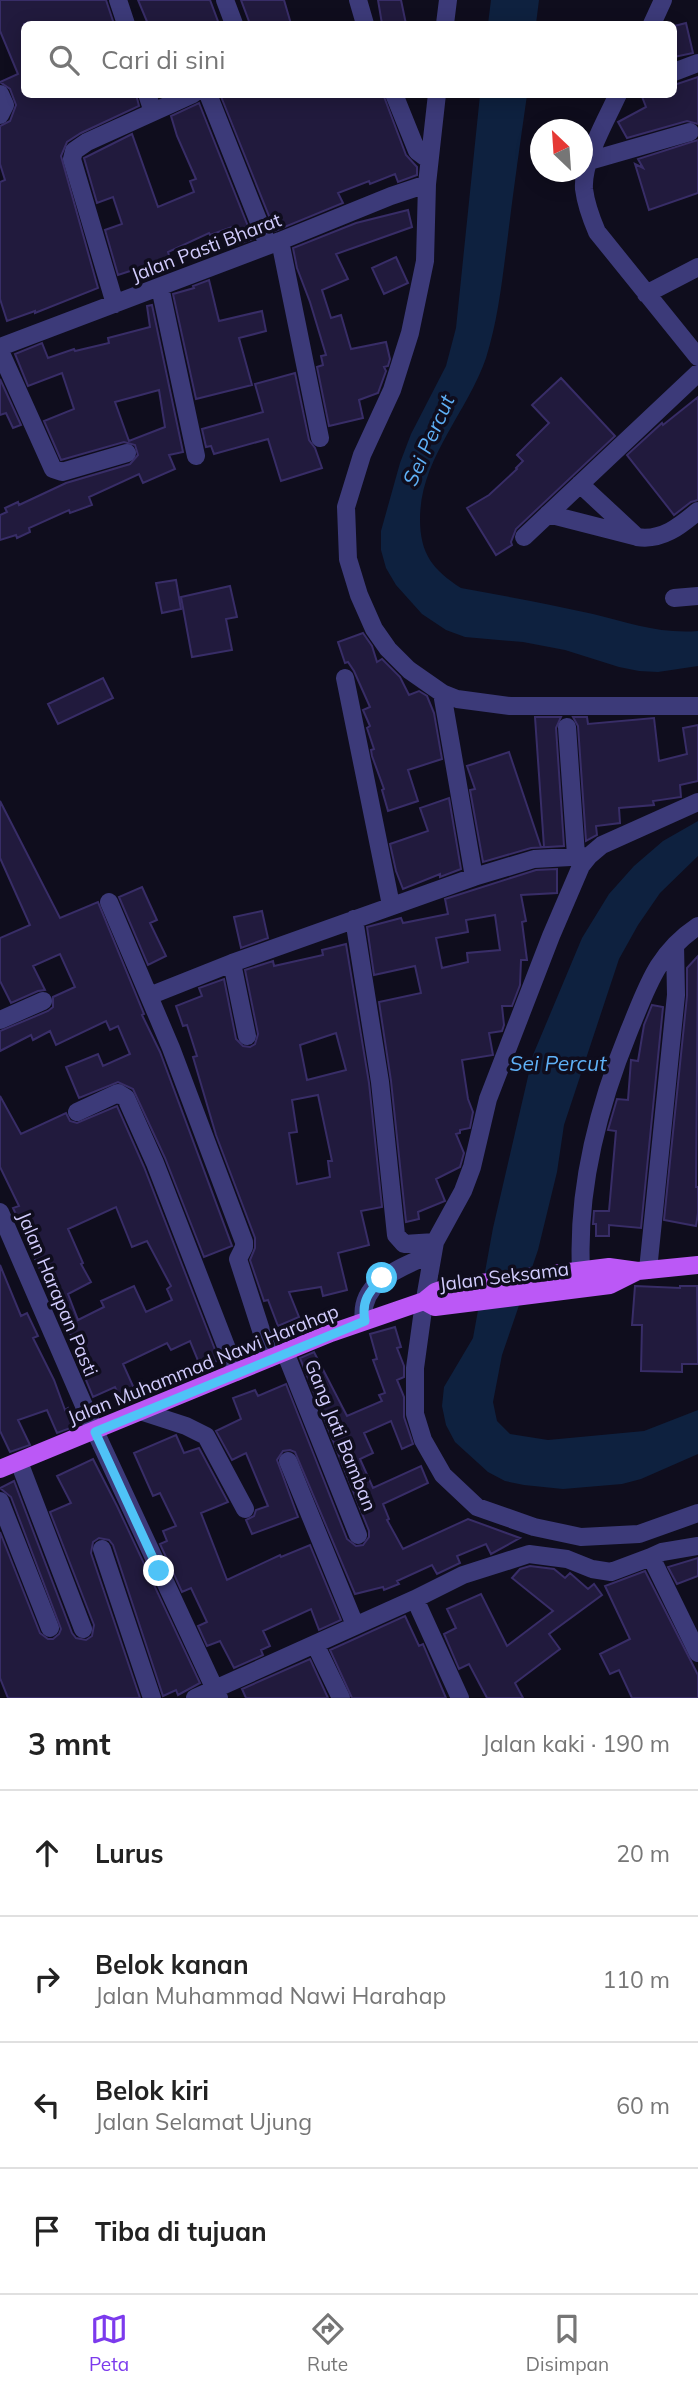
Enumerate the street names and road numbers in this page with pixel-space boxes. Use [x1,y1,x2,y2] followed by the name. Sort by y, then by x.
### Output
[128,207,285,287] street label: Jalan Pasti Bharat
[12,1208,104,1380] street label: Jalan Harapan Pasti
[438,1256,570,1296] street label: Jalan Seksama
[64,1299,342,1429] street label: Jalan Muhammad Nawi Harahap
[300,1356,382,1514] street label: Gang Jati Bamban

